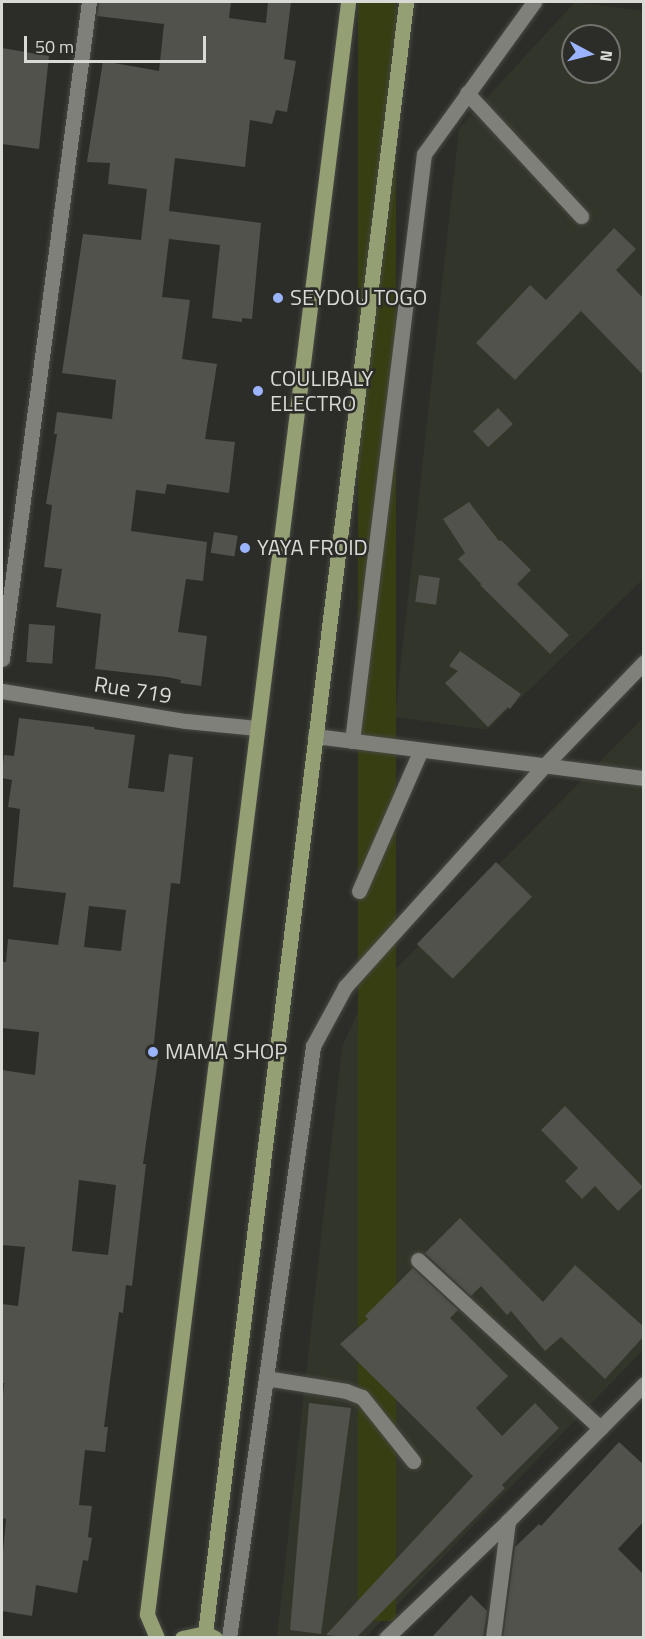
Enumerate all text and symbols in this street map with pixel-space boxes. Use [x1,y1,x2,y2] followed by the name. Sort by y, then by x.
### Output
[27,24,208,62] scale bar
[561,24,621,84] north arrow
[35,33,74,60] text: 50 m
[594,49,619,63] text: N
[290,285,427,311] place label: SEYDOU TOGO
[271,291,285,305] marker: SEYDOU TOGO
[270,365,373,416] place label: COULIBALY ELECTRO
[251,384,265,398] marker: COULIBALY ELECTRO
[257,535,368,561] place label: YAYA FROID
[238,541,252,555] marker: YAYA FROID
[92,671,174,709] street label: Rue 719
[165,1039,287,1065] place label: MAMA SHOP
[146,1045,160,1059] marker: MAMA SHOP

